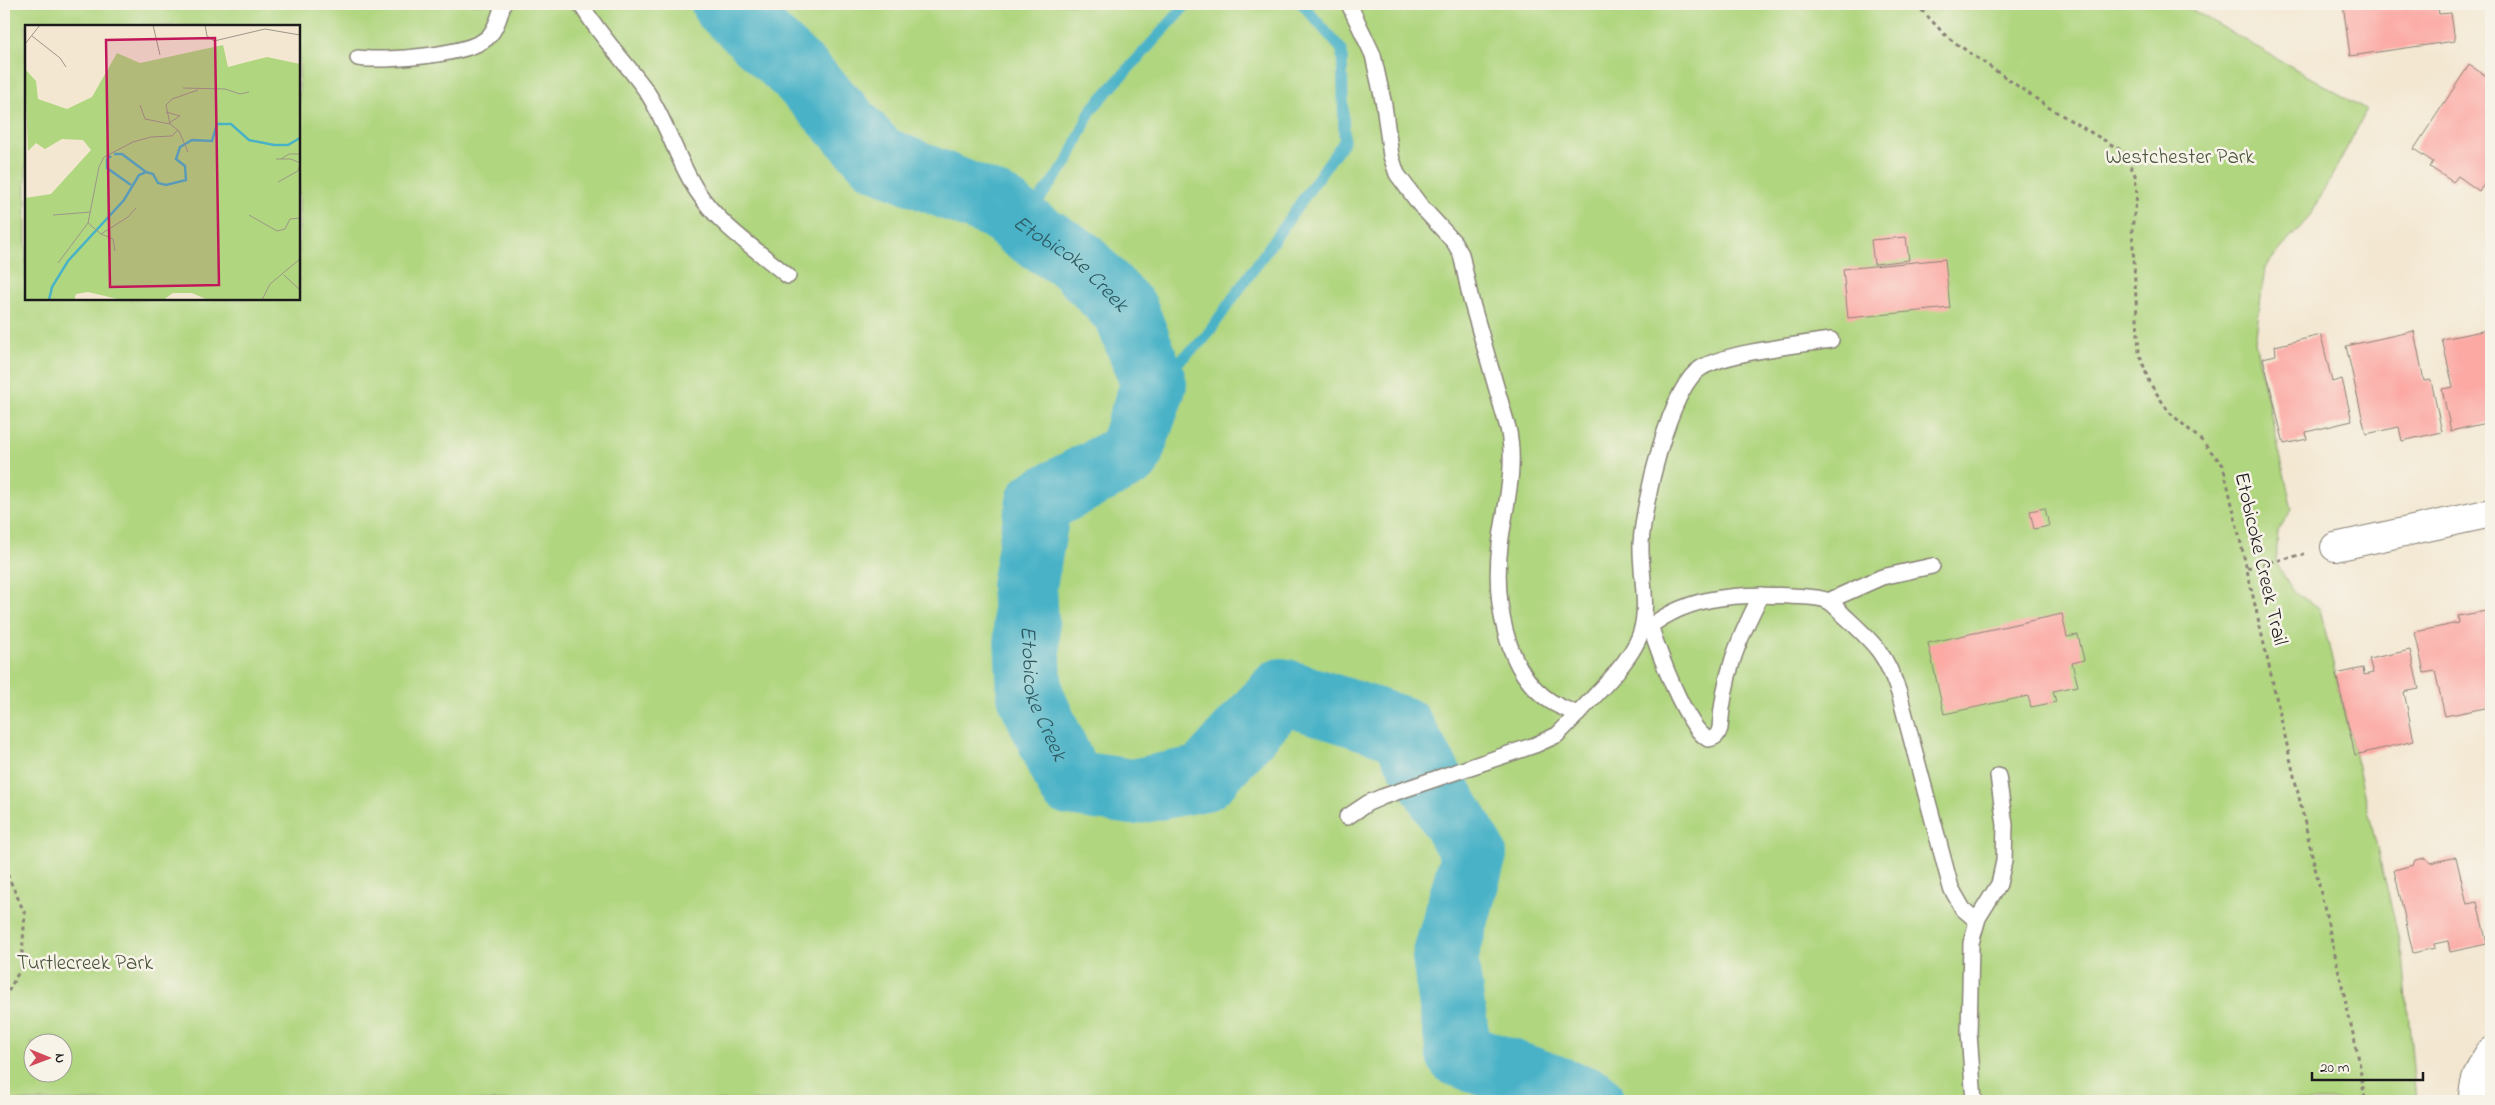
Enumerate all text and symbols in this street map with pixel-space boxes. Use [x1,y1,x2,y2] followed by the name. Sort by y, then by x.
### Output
[25,25,300,300] inset map
[2106,143,2255,173] park label: Westchester Park
[1005,208,1136,321] water label: Etobicoke Creek
[2225,469,2295,649] street label: Etobicoke Creek Trail
[1010,625,1075,768] water label: Etobicoke Creek
[17,949,154,979] park label: Turtlecreek Park
[22,1032,72,1082] north arrow
[2312,1050,2424,1082] scale bar
[49,1053,70,1063] text: N
[2320,1057,2350,1079] text: 20 m

